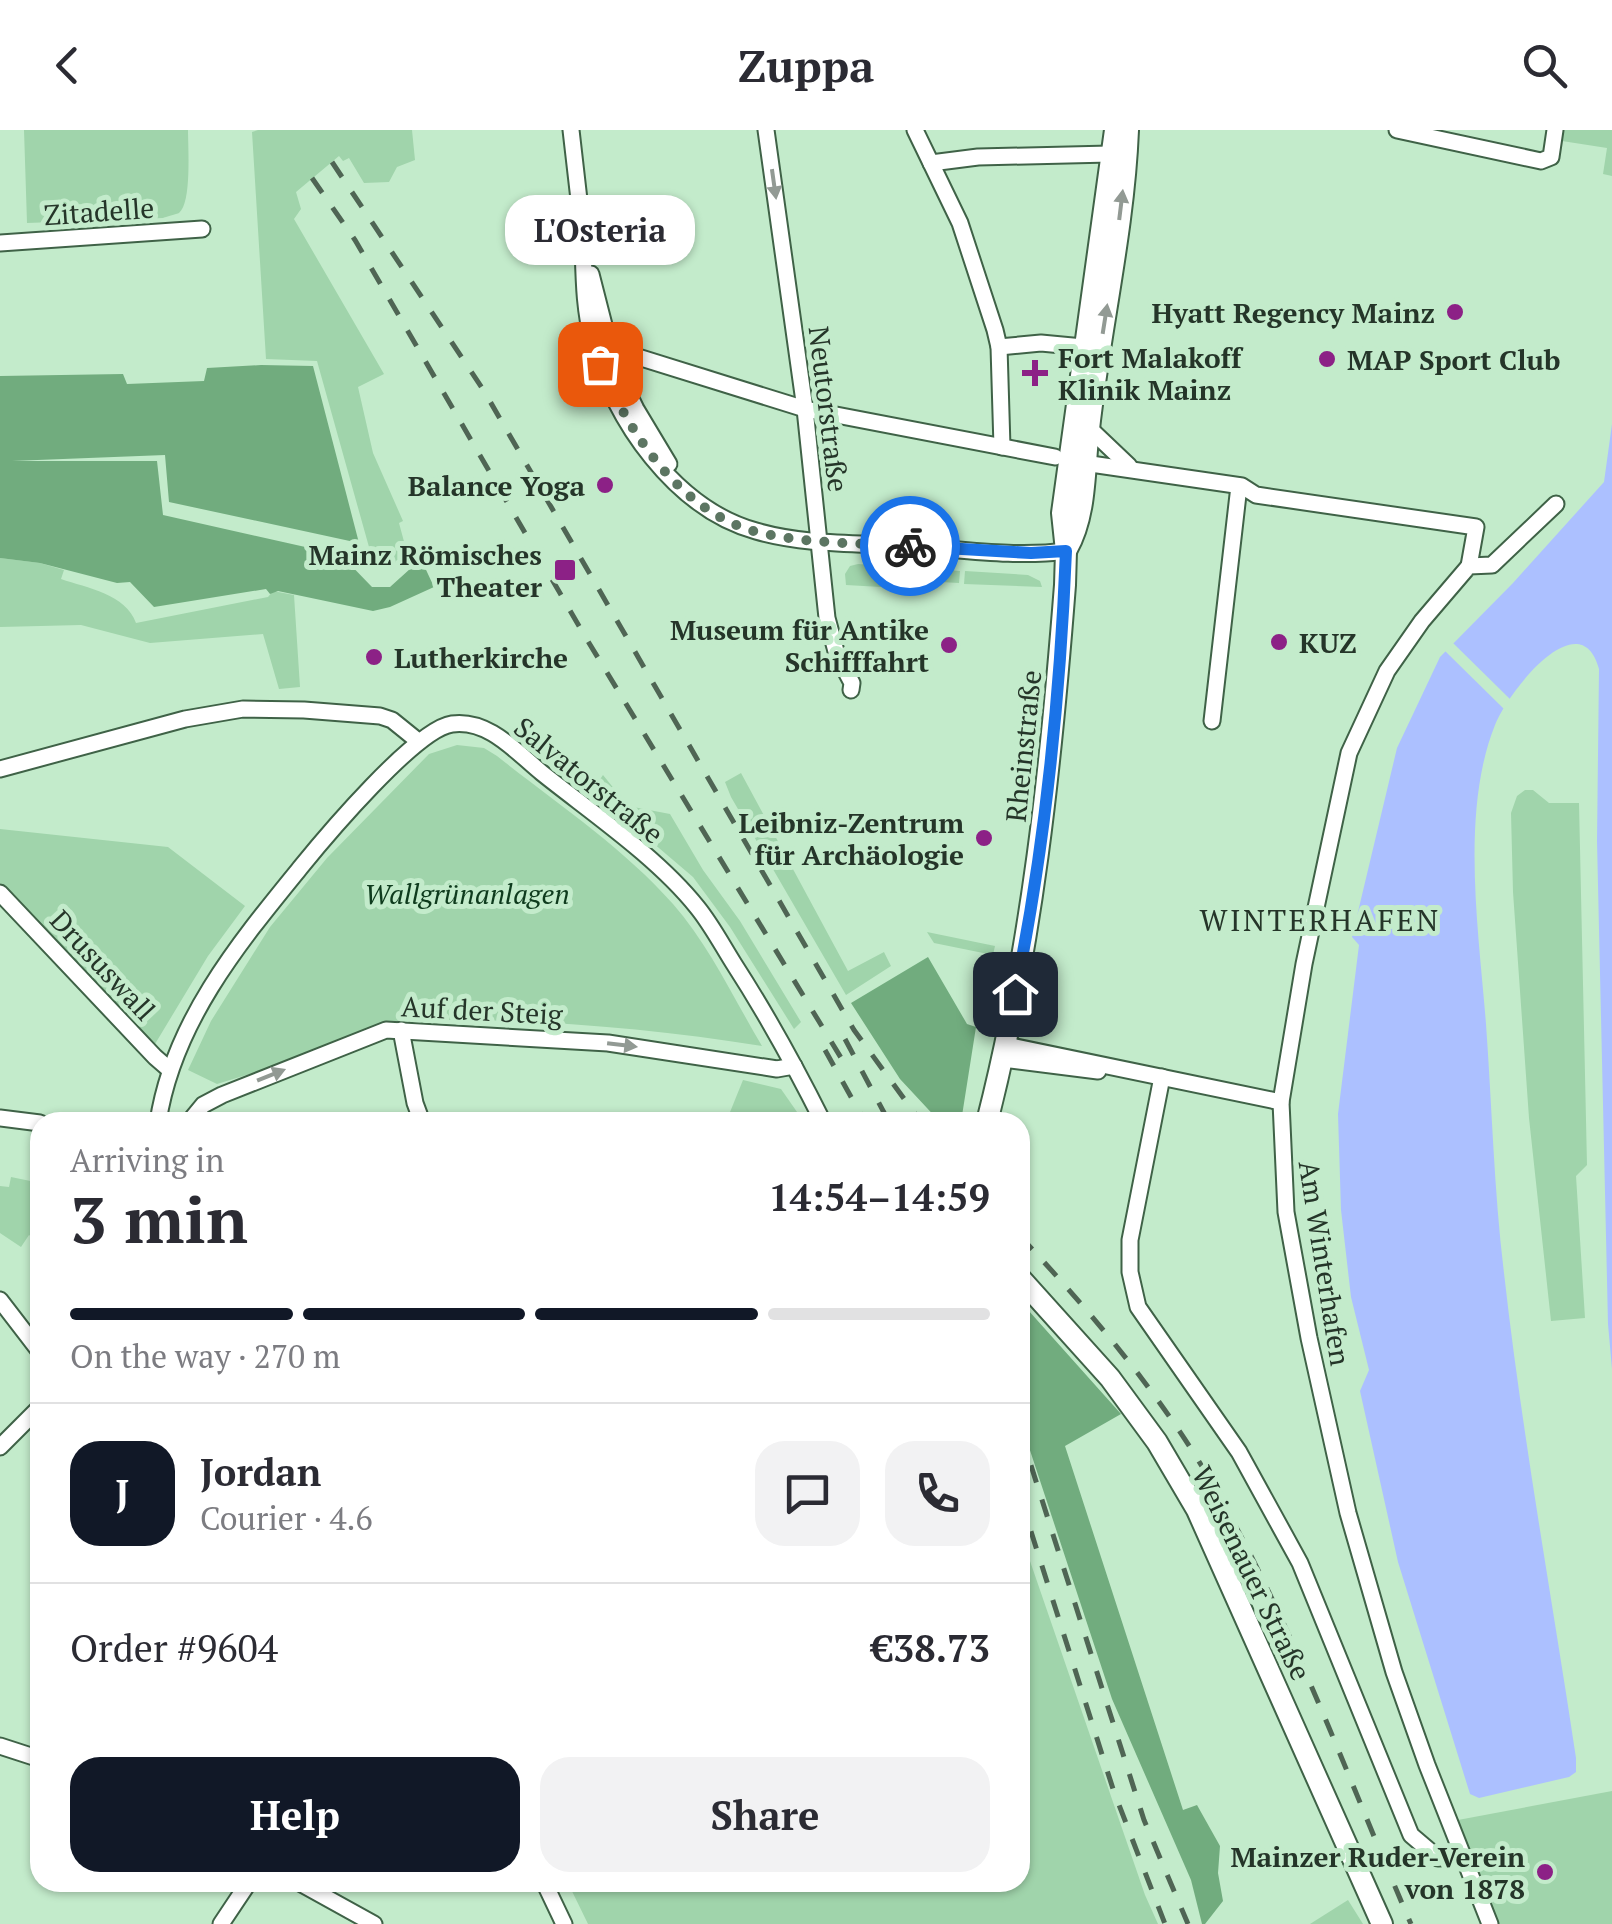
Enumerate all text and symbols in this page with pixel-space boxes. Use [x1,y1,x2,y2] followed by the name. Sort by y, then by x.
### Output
[738,35,874,95] text: Zuppa
[40,38,95,93] icon: back
[1517,38,1572,93] icon: search
[766,168,782,200] one-way arrow
[43,189,155,233] street label: Zitadelle
[1114,189,1130,220] one-way arrow
[505,194,695,264] callout: L'Osteria
[534,209,666,251] text: L'Osteria
[1151,294,1435,331] place label: Hyatt Regency Mainz
[1444,301,1466,323] marker: Hyatt Regency Mainz
[1098,303,1113,335] one-way arrow
[558,322,643,407] pin
[800,324,858,494] street label: Neutorstraße
[573,337,628,392] icon: bag
[1058,339,1244,408] place label: Fort Malakoff Klinik Mainz
[1347,341,1560,378] place label: MAP Sport Club
[1316,348,1338,370] marker: MAP Sport Club
[1022,360,1048,386] marker: Fort Malakoff Klinik Mainz
[408,467,585,504] place label: Balance Yoga
[594,474,616,496] marker: Balance Yoga
[860,496,960,596] courier
[883,519,938,574] icon: bike
[309,536,542,605] place label: Mainz Römisches Theater
[552,557,578,583] marker: Mainz Römisches Theater
[670,611,929,680] place label: Museum für Antike Schifffahrt
[1299,624,1357,661] place label: KUZ
[1268,631,1290,653] marker: KUZ
[938,634,960,656] marker: Museum für Antike Schifffahrt
[394,639,568,676] place label: Lutherkirche
[363,646,385,668] marker: Lutherkirche
[997,668,1049,824] street label: Rheinstraße
[507,708,671,852] street label: Salvatorstraße
[738,804,964,873] place label: Leibniz-Zentrum für Archäologie
[973,827,995,849] marker: Leibniz-Zentrum für Archäologie
[364,875,570,912] park label: Wallgrünanlagen
[1199,900,1441,940] district label: WINTERHAFEN
[42,902,164,1028] street label: Drususwall
[973,952,1058,1037] pin
[988,967,1043,1022] icon: home
[400,987,565,1033] street label: Auf der Steig
[607,1037,639,1053] one-way arrow
[257,1067,286,1083] one-way arrow
[70,1139,224,1181] text: Arriving in
[1291,1158,1360,1368] street label: Am Winterhafen
[768,1172,990,1222] text: 14:54–14:59
[70,1175,248,1262] text: 3 min
[70,1335,340,1377] text: On the way · 270 m
[755,1441,860,1546] button: chat
[885,1441,990,1546] button: phone
[200,1447,321,1497] text: Jordan
[1184,1460,1320,1686] street label: Weisenauer Straße
[116,1468,129,1518] text: J
[200,1497,372,1539] text: Courier · 4.6
[70,1623,278,1673] text: Order #9604
[871,1623,990,1673] text: €38.73
[70,1757,520,1872] button: Help
[540,1757,990,1872] button: Share
[1230,1838,1525,1907] place label: Mainzer Ruder-Verein von 1878
[1534,1861,1556,1883] marker: Mainzer Ruder-Verein von 1878

